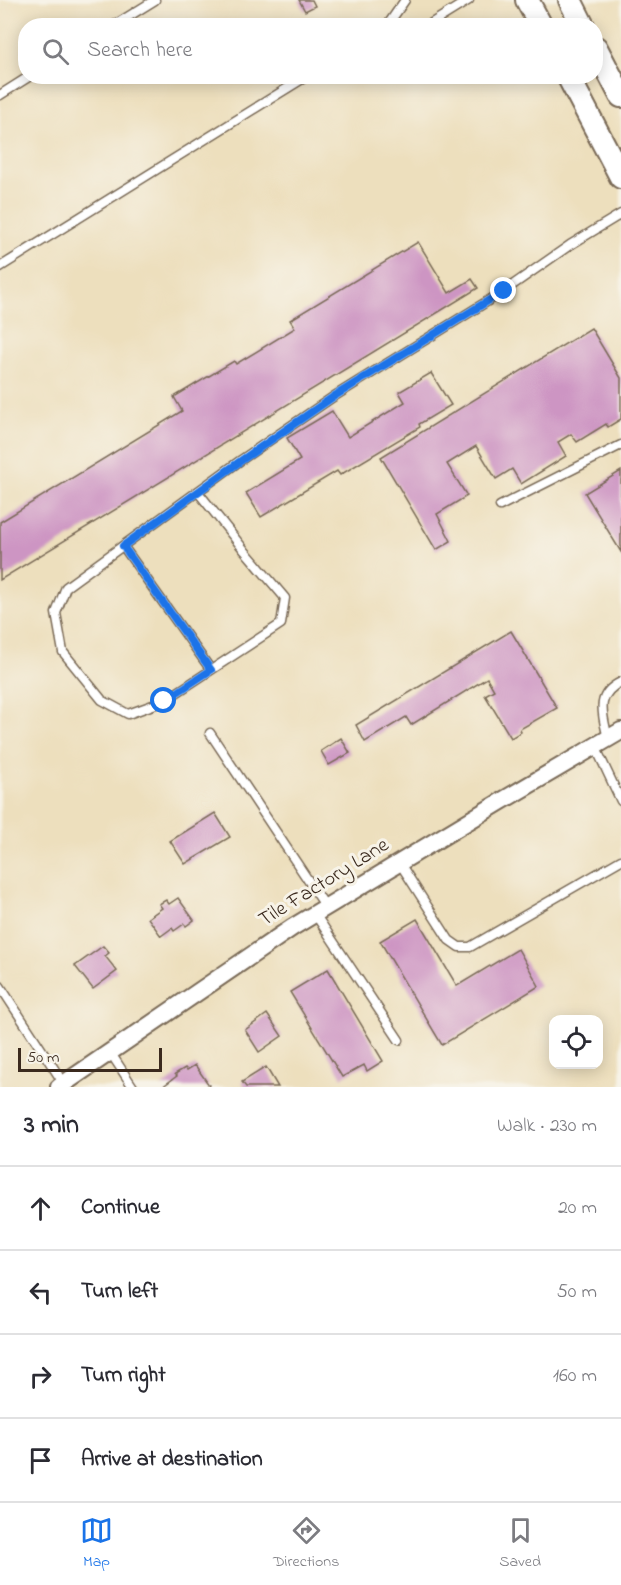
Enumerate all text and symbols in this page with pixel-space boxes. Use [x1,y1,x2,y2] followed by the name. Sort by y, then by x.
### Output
[18,18,603,84] search box
[39,35,72,68] icon: search
[87,35,192,67] text: Search here
[490,277,516,303] route end
[150,687,176,713] route start
[253,831,396,937] street label: Tile Factory Lane
[549,1015,603,1069] map controls
[549,1015,603,1069] button: locate
[18,1045,162,1072] scale bar
[27,1046,59,1070] text: 50 m
[24,1107,79,1145] text: 3 min
[497,1112,597,1141] text: Walk · 230 m
[24,1192,57,1225] icon: ahead
[81,1192,160,1224] text: Continue
[558,1194,597,1223] text: 20 m
[24,1276,57,1309] icon: left
[81,1276,158,1308] text: Turn left
[556,1278,597,1307] text: 50 m
[24,1360,57,1393] icon: right
[81,1360,166,1392] text: Turn right
[553,1362,597,1391] text: 160 m
[24,1444,57,1477] icon: arrive
[81,1444,263,1476] text: Arrive at destination
[80,1514,113,1574] tab: Map
[273,1514,339,1574] tab: Directions
[499,1514,541,1574] tab: Saved

